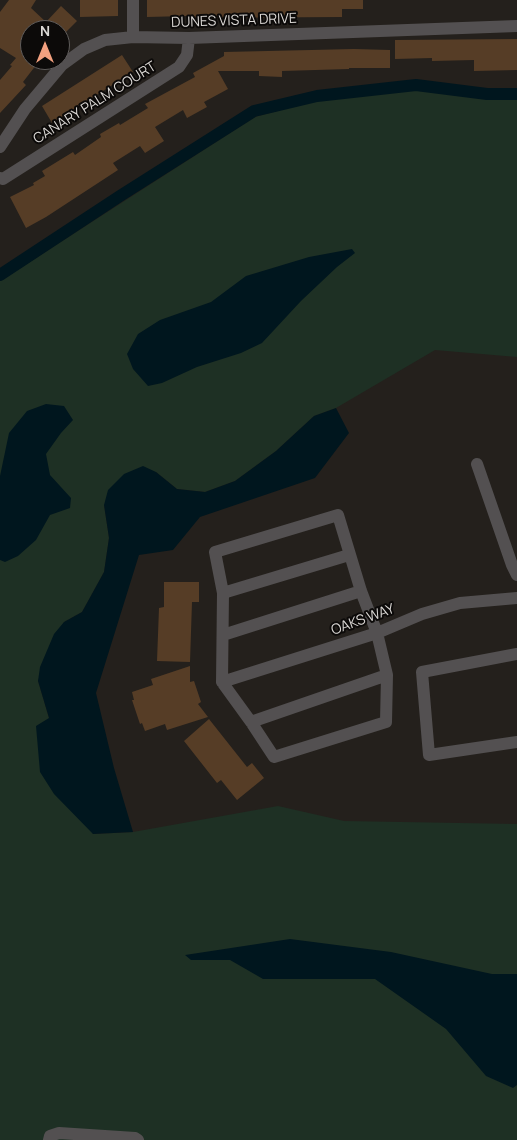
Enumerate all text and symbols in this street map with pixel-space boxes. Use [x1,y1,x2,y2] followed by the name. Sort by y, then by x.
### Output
[171,10,297,32] street label: DUNES VISTA DRIVE
[20,20,70,70] north arrow
[40,21,50,40] text: N
[30,58,160,148] street label: CANARY PALM COURT
[329,601,397,639] street label: OAKS WAY

